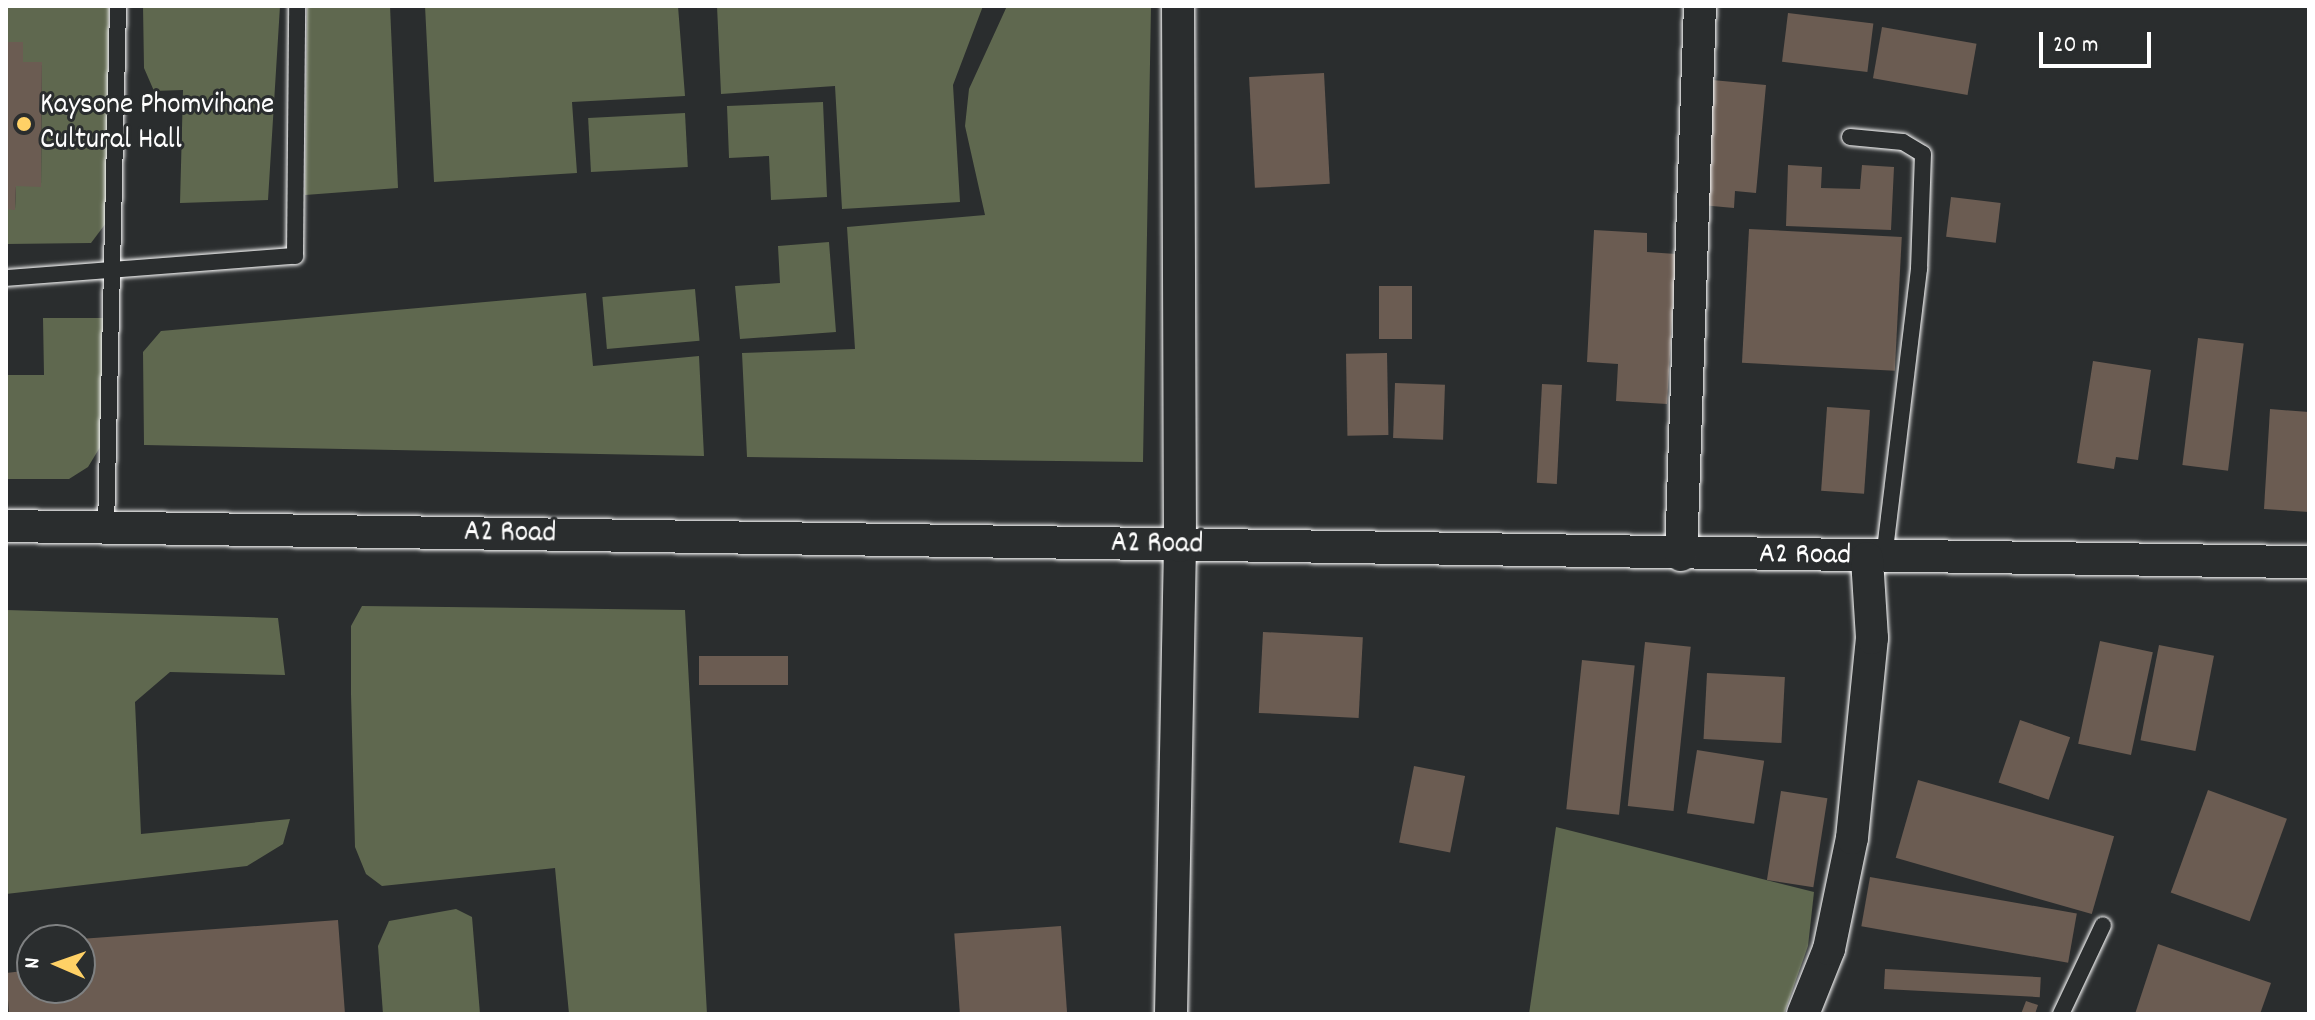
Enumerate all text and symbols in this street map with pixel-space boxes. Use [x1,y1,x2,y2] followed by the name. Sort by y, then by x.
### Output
[2043,16,2155,66] scale bar
[2053,29,2099,63] text: 20 m
[40,89,274,160] place label: Kaysone Phomvihane Cultural Hall
[15,115,33,133] marker: Kaysone Phomvihane Cultural Hall
[463,516,557,554] street label: A2 Road
[1110,527,1204,565] street label: A2 Road
[1758,538,1852,576] street label: A2 Road
[16,924,96,1004] north arrow
[18,957,49,969] text: N

